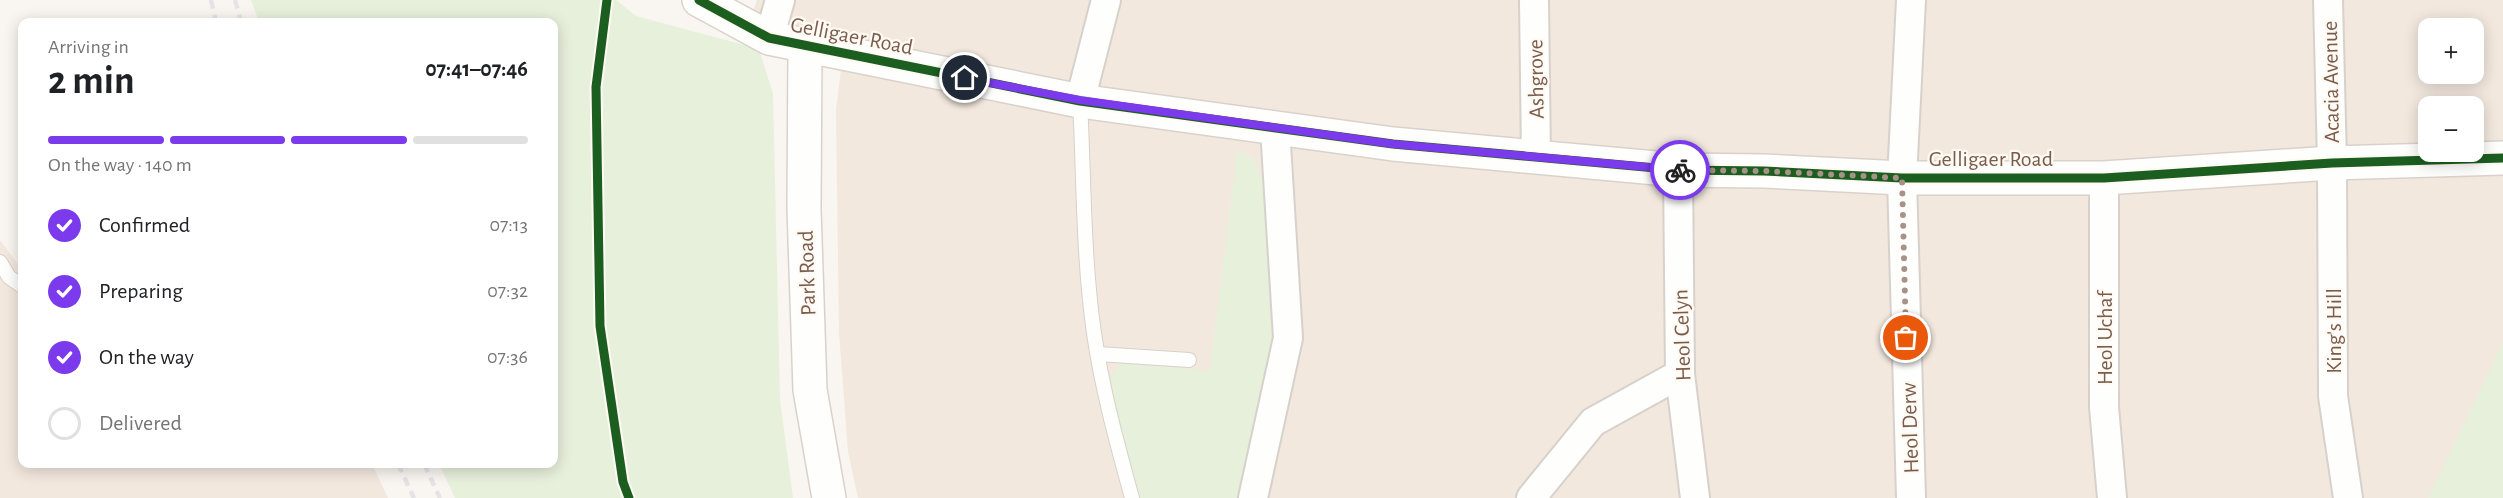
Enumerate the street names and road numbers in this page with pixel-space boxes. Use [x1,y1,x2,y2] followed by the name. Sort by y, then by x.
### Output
[789,13,915,59] street label: Gelligaer Road
[2319,21,2343,143] street label: Acacia Avenue
[1524,39,1548,119] street label: Ashgrove
[1929,148,2053,170] street label: Gelligaer Road
[795,230,819,316] street label: Park Road
[2323,288,2345,374] street label: King's Hill
[1669,289,1695,381] street label: Heol Celyn
[2094,290,2116,385] street label: Heol Uchaf
[1897,382,1923,474] street label: Heol Derw

